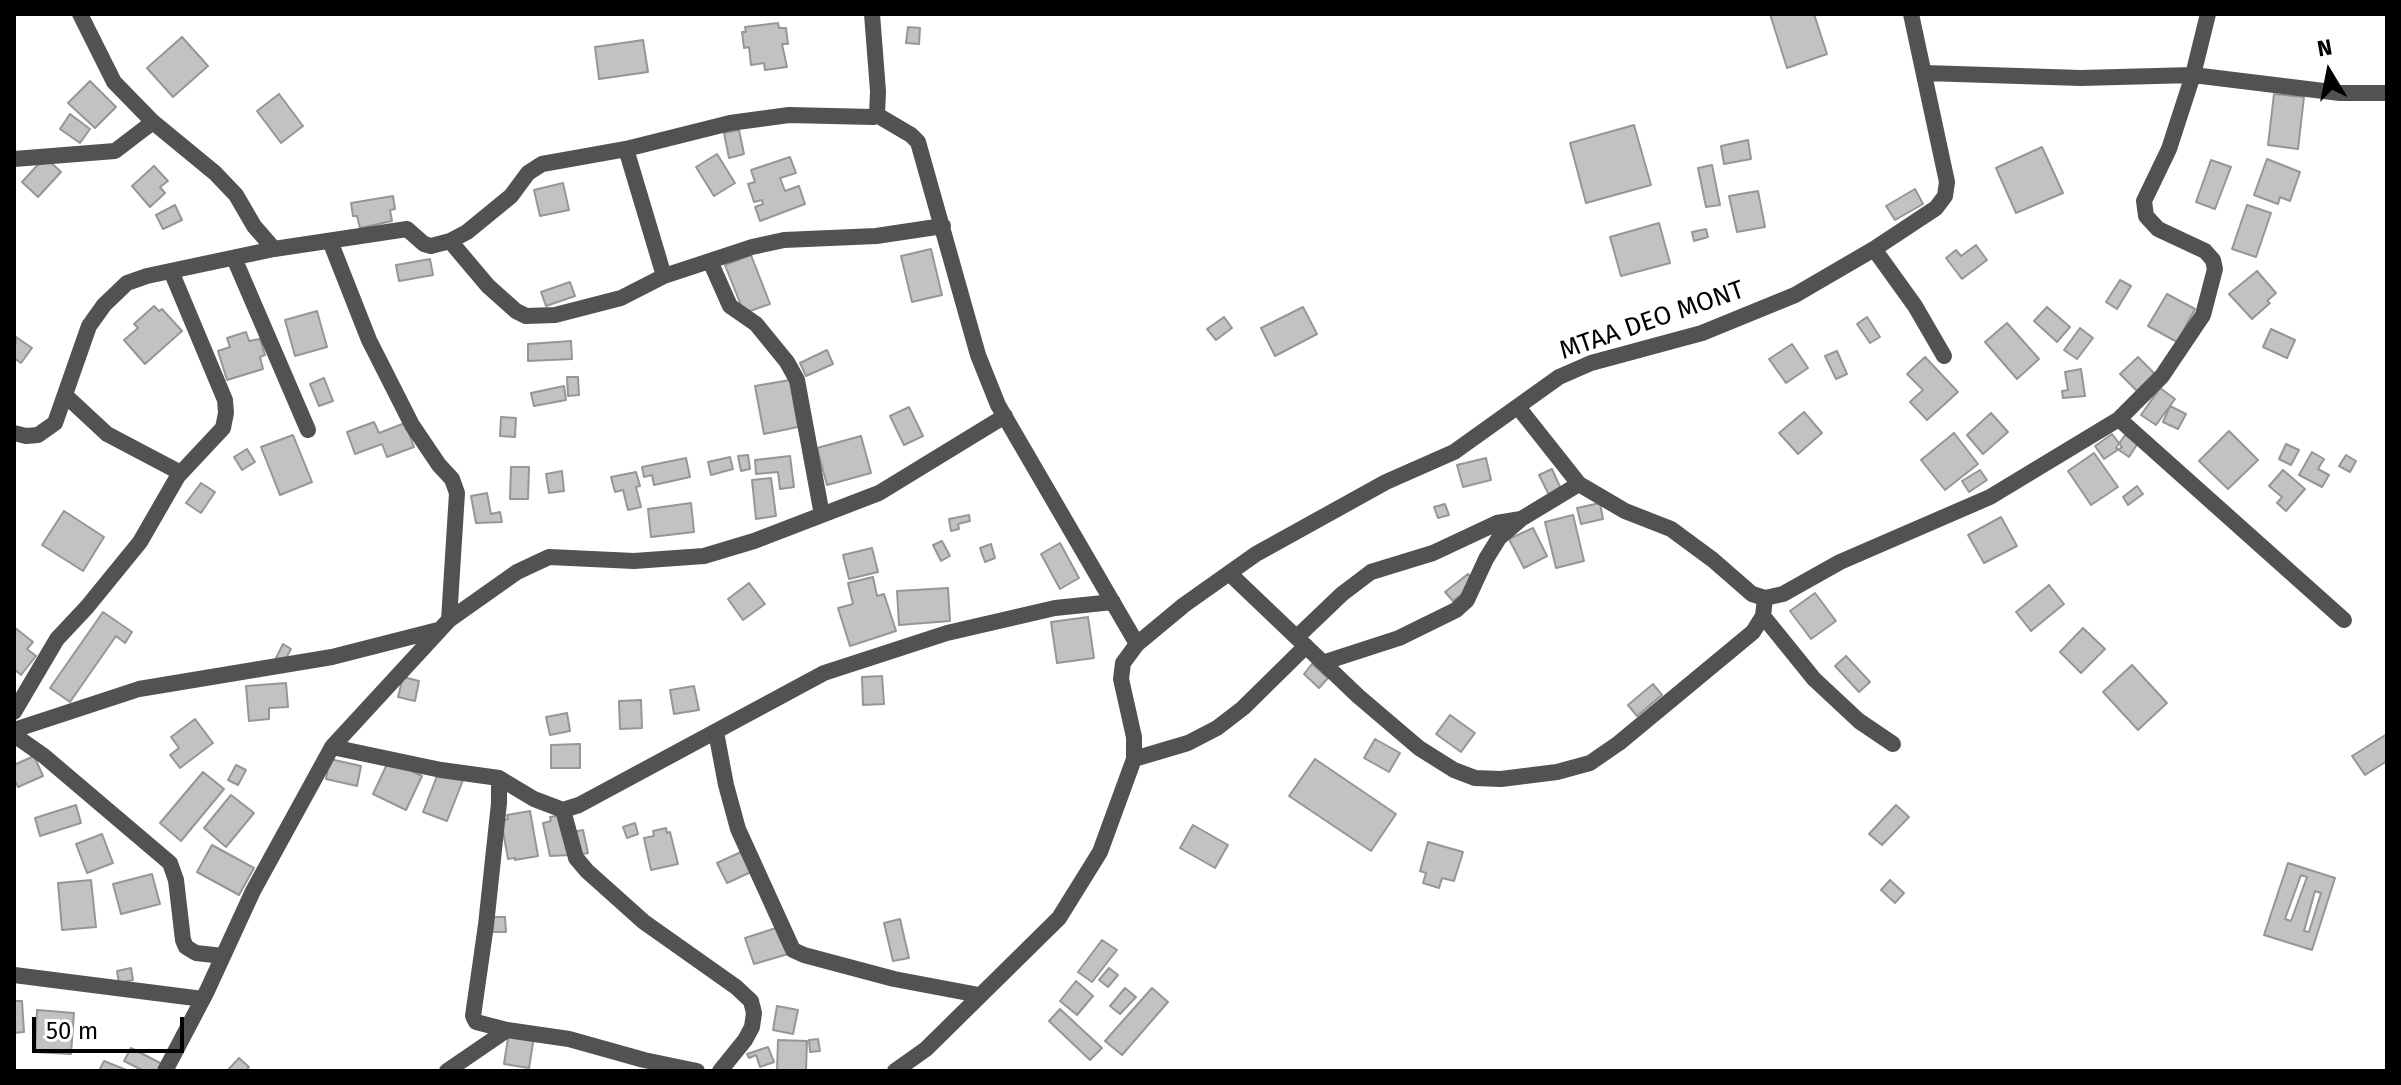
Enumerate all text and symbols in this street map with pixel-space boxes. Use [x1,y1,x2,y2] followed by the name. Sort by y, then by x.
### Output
[2289,32,2369,112] north arrow
[2315,33,2334,62] text: N
[1556,275,1748,367] street label: MTAA DEO MONT
[36,1001,188,1051] scale bar
[46,1017,98,1045] text: 50 m

